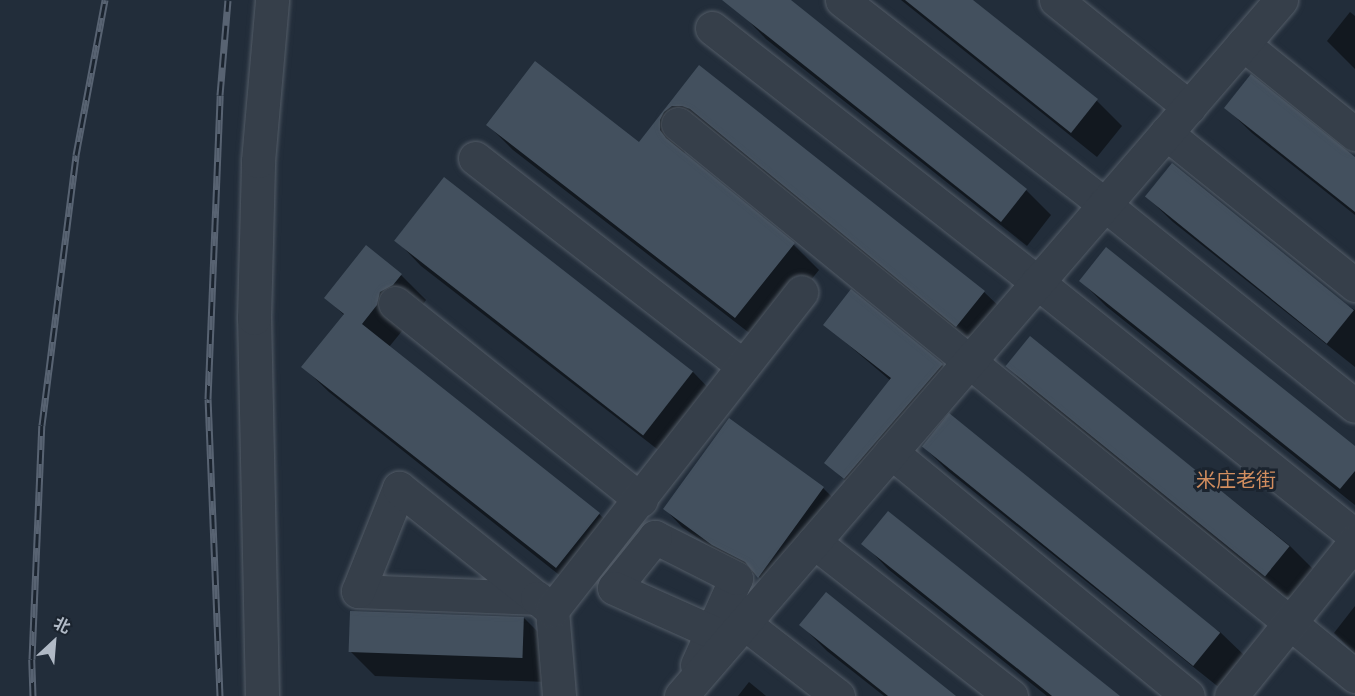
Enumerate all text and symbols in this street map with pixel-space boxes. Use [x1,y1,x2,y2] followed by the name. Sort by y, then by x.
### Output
[1196,468,1276,492] district label: 米庄老街
[24,612,84,672] north arrow
[50,613,73,638] text: 北

